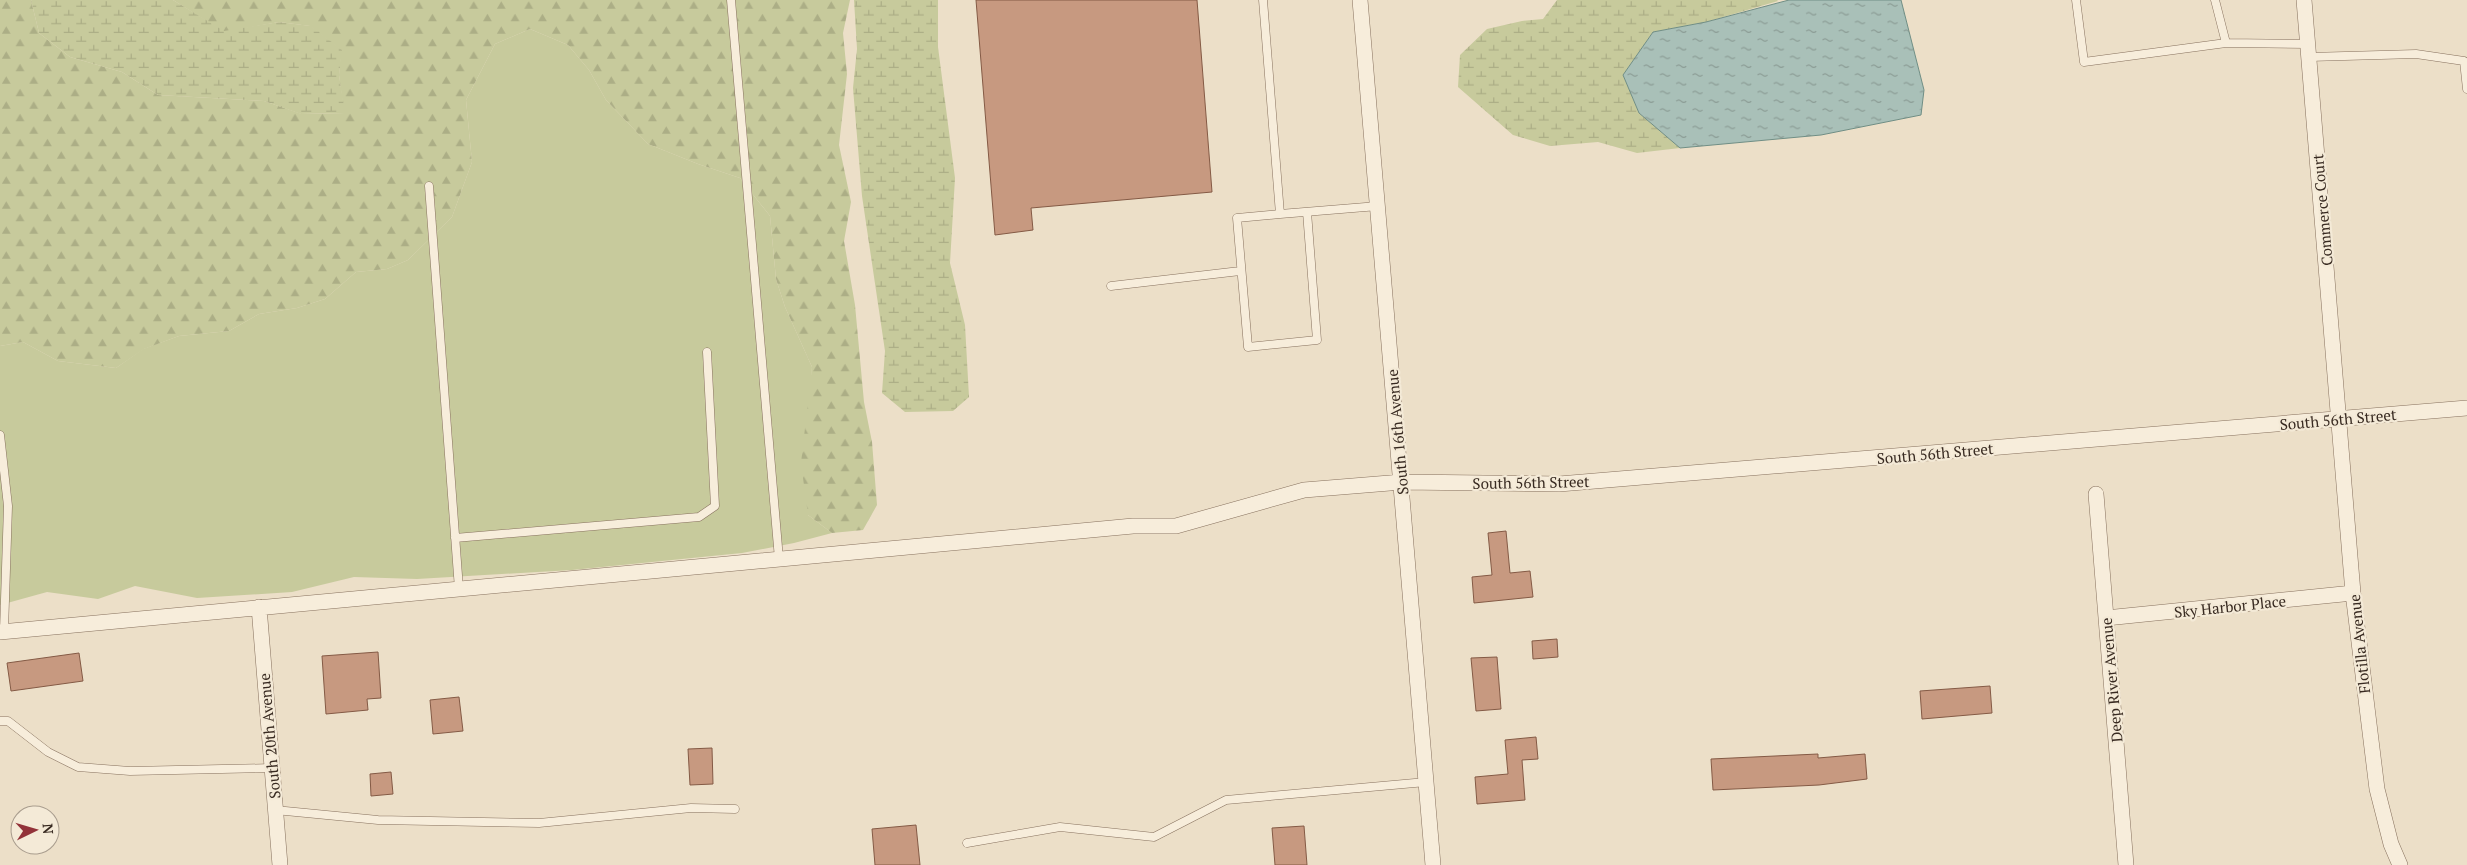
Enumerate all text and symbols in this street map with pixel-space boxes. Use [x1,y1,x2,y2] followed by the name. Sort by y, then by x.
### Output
[2307,153,2337,267] street label: Commerce Court
[1382,368,1412,496] street label: South 16th Avenue
[2279,404,2398,434] street label: South 56th Street
[1876,438,1995,468] street label: South 56th Street
[1472,471,1590,493] street label: South 56th Street
[2173,590,2287,622] street label: Sky Harbor Place
[2344,593,2374,695] street label: Flotilla Avenue
[2096,617,2126,743] street label: Deep River Avenue
[254,672,284,800] street label: South 20th Avenue
[10,805,60,855] north arrow
[39,823,58,835] text: N

